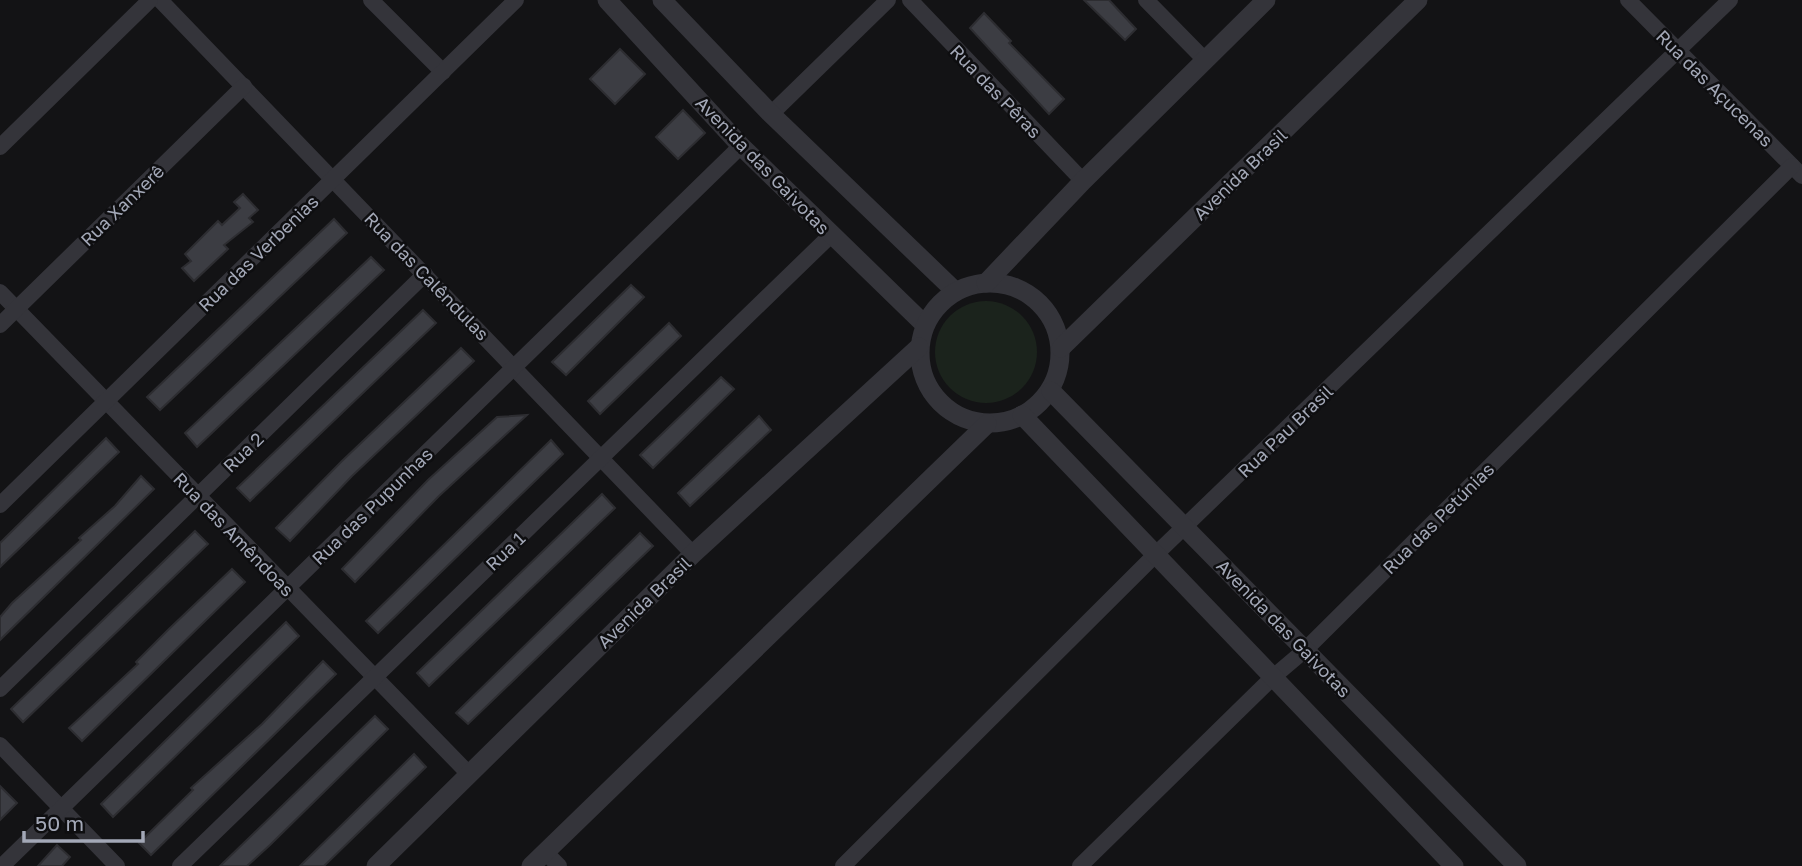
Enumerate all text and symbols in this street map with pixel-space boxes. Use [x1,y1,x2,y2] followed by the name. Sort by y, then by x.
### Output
[1652,25,1778,151] street label: Rua das Açucenas
[946,40,1046,142] street label: Rua das Pêras
[691,91,835,239] street label: Avenida das Gaivotas
[1188,124,1292,224] street label: Avenida Brasil
[76,160,168,250] street label: Rua Xanxerê
[193,190,323,316] street label: Rua das Verbenias
[360,207,494,345] street label: Rua das Calêndulas
[1233,380,1337,482] street label: Rua Pau Brasil
[218,427,268,477] street label: Rua 2
[307,443,437,569] street label: Rua das Pupunhas
[1378,458,1498,578] street label: Rua das Petúnias
[169,467,299,601] street label: Rua das Amêndoas
[481,527,529,575] street label: Rua 1
[592,552,696,652] street label: Avenida Brasil
[1212,554,1356,702] street label: Avenida das Gaivotas
[24,800,144,844] scale bar
[35,810,84,836] text: 50 m

